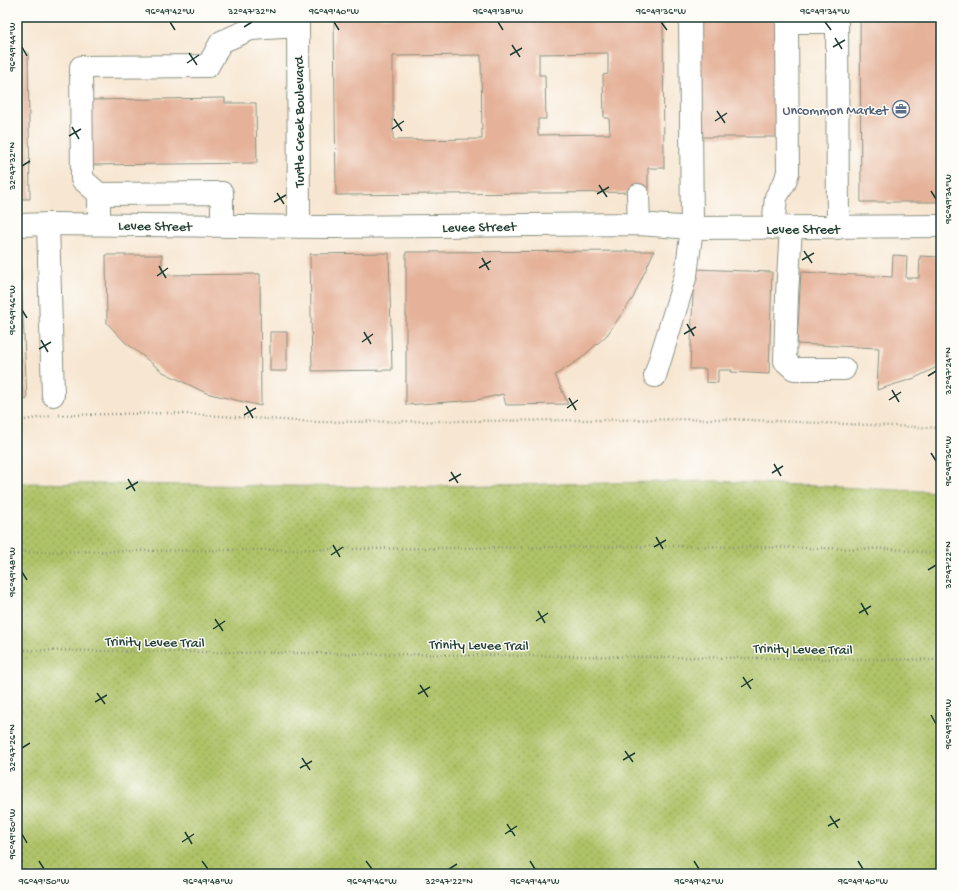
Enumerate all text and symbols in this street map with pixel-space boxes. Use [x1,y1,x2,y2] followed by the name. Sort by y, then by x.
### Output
[144,6,195,18] text: 96°49'42"W
[227,6,276,18] text: 32°47'32"N
[308,6,359,18] text: 96°49'40"W
[472,6,524,18] text: 96°49'38"W
[635,6,686,18] text: 96°49'36"W
[799,6,850,18] text: 96°49'34"W
[7,22,19,72] text: 96°49'44"W
[292,55,309,189] street label: Turtle Creek Boulevard
[891,99,911,119] office icon: Uncommon Market
[783,103,889,120] place label: Uncommon Market
[7,142,19,191] text: 32°47'32"N
[943,174,955,225] text: 96°49'34"W
[118,218,193,237] street label: Levee Street
[442,219,517,238] street label: Levee Street
[766,222,841,239] street label: Levee Street
[7,285,19,336] text: 96°49'46"W
[943,347,955,396] text: 32°47'24"N
[943,436,955,487] text: 96°49'36"W
[943,541,955,590] text: 32°47'22"N
[7,547,19,598] text: 96°49'48"W
[104,634,205,653] street label: Trinity Levee Trail
[428,637,529,656] street label: Trinity Levee Trail
[752,641,853,660] street label: Trinity Levee Trail
[943,698,955,750] text: 96°49'38"W
[7,724,19,773] text: 32°47'26"N
[7,808,19,860] text: 96°49'50"W
[18,876,70,888] text: 96°49'50"W
[182,876,233,888] text: 96°49'48"W
[346,876,397,888] text: 96°49'46"W
[424,876,473,888] text: 32°47'22"N
[510,876,560,888] text: 96°49'44"W
[673,876,724,888] text: 96°49'42"W
[837,876,888,888] text: 96°49'40"W

